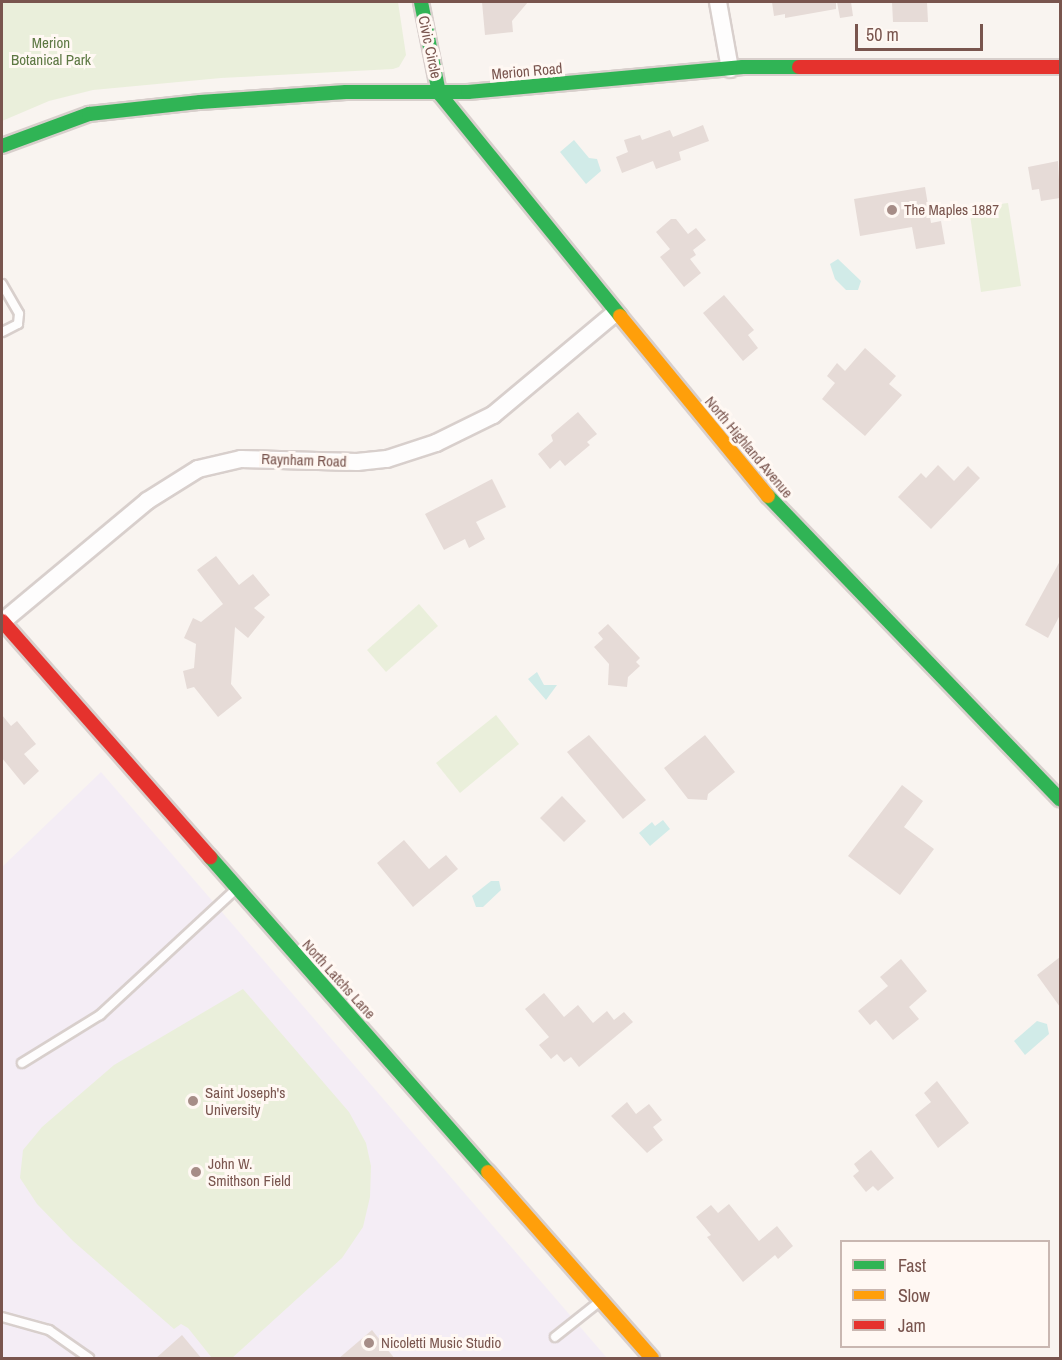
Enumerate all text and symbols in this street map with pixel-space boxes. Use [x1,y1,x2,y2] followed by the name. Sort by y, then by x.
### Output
[858,12,986,50] scale bar
[415,14,445,80] street label: Civic Circle
[866,22,899,47] text: 50 m
[11,33,91,68] park label: Merion Botanical Park
[491,59,563,83] street label: Merion Road
[904,201,999,219] place label: The Maples 1887
[885,203,899,217] marker: The Maples 1887
[701,392,797,502] street label: North Highland Avenue
[261,450,347,470] street label: Raynham Road
[299,936,379,1022] street label: North Latchs Lane
[205,1083,285,1118] place label: Saint Joseph's University
[186,1094,200,1108] marker: Saint Joseph's University
[208,1154,291,1189] place label: John W. Smithson Field
[189,1165,203,1179] marker: John W. Smithson Field
[840,1240,1050,1348] legend
[898,1253,926,1278] text: Fast
[898,1283,930,1308] text: Slow
[898,1313,926,1338] text: Jam
[381,1334,501,1352] place label: Nicoletti Music Studio
[362,1336,376,1350] marker: Nicoletti Music Studio

